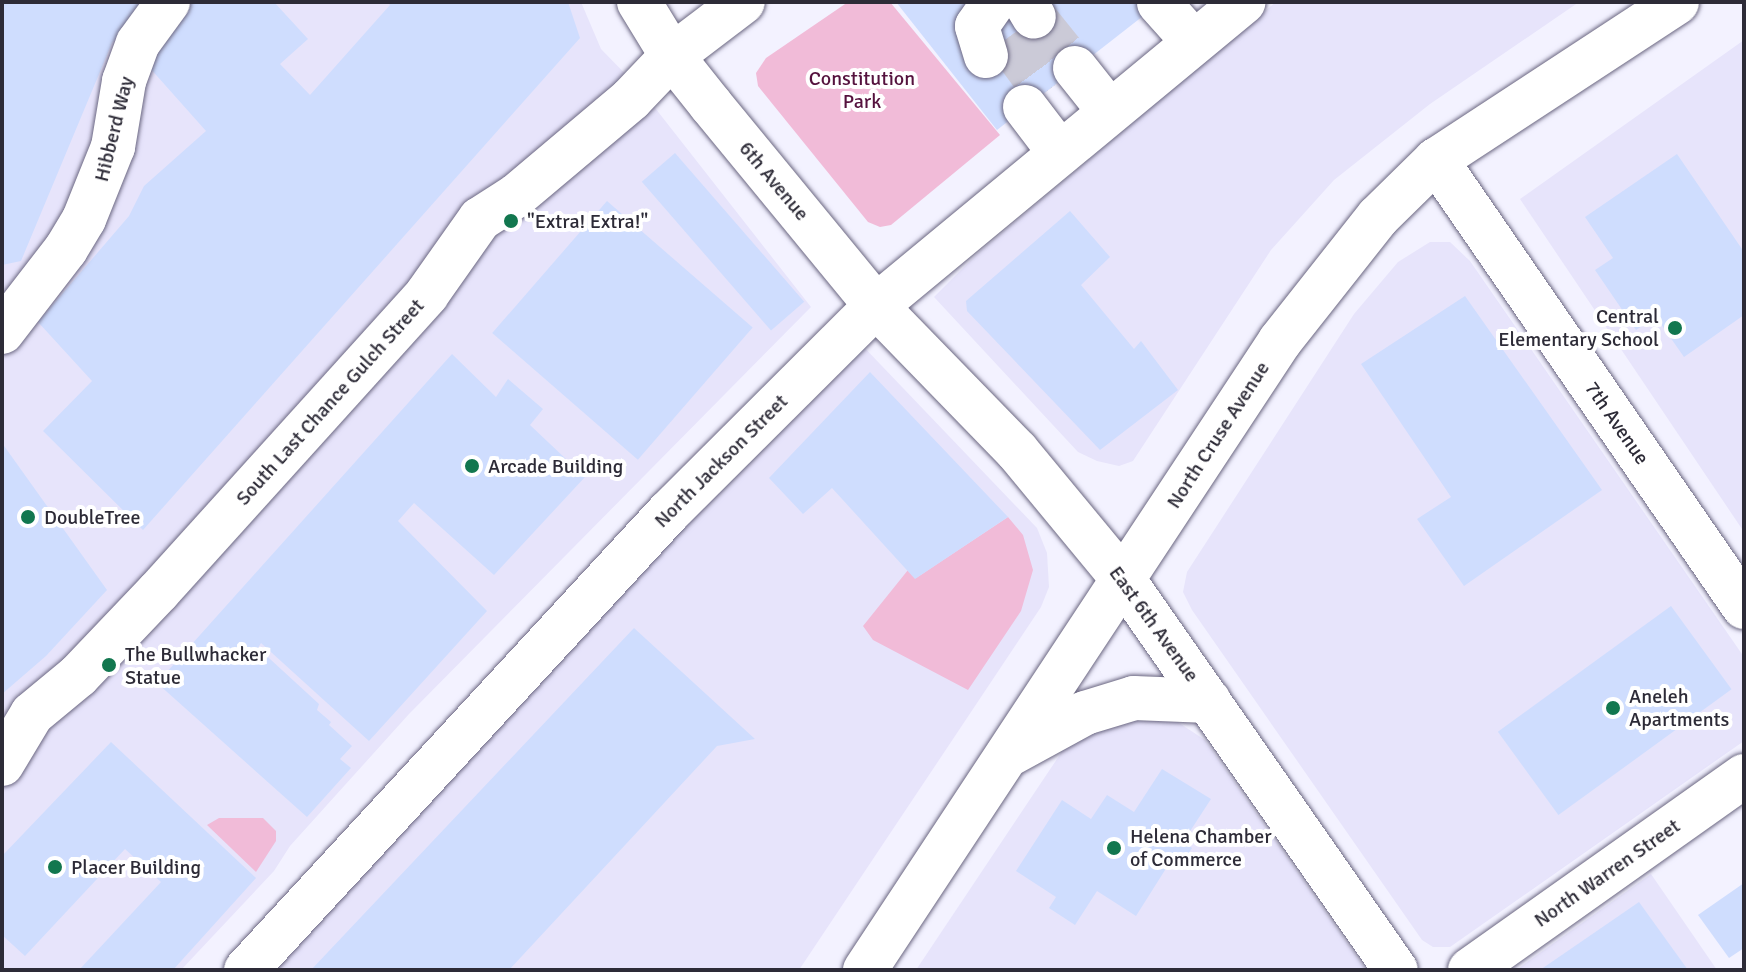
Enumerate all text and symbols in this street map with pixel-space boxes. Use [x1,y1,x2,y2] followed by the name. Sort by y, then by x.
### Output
[809,67,915,114] park label: Constitution Park
[89,74,139,184] street label: Hibberd Way
[734,137,814,225] street label: 6th Avenue
[527,209,648,233] place label: "Extra! Extra!"
[502,212,520,230] marker: "Extra! Extra!"
[231,294,429,510] street label: South Last Chance Gulch Street
[1498,304,1659,351] place label: Central Elementary School
[1666,319,1684,337] marker: Central Elementary School
[1162,357,1274,513] street label: North Cruse Avenue
[1580,377,1654,469] street label: 7th Avenue
[649,389,793,533] street label: North Jackson Street
[488,454,623,478] place label: Arcade Building
[463,457,481,475] marker: Arcade Building
[44,505,140,529] place label: DoubleTree
[19,508,37,526] marker: DoubleTree
[1104,561,1204,687] street label: East 6th Avenue
[125,642,266,689] place label: The Bullwhacker Statue
[100,656,118,674] marker: The Bullwhacker Statue
[1629,684,1729,731] place label: Aneleh Apartments
[1604,699,1622,717] marker: Aneleh Apartments
[1530,814,1684,932] street label: North Warren Street
[1130,824,1272,871] place label: Helena Chamber of Commerce
[1105,839,1123,857] marker: Helena Chamber of Commerce
[71,855,201,879] place label: Placer Building
[46,858,64,876] marker: Placer Building

